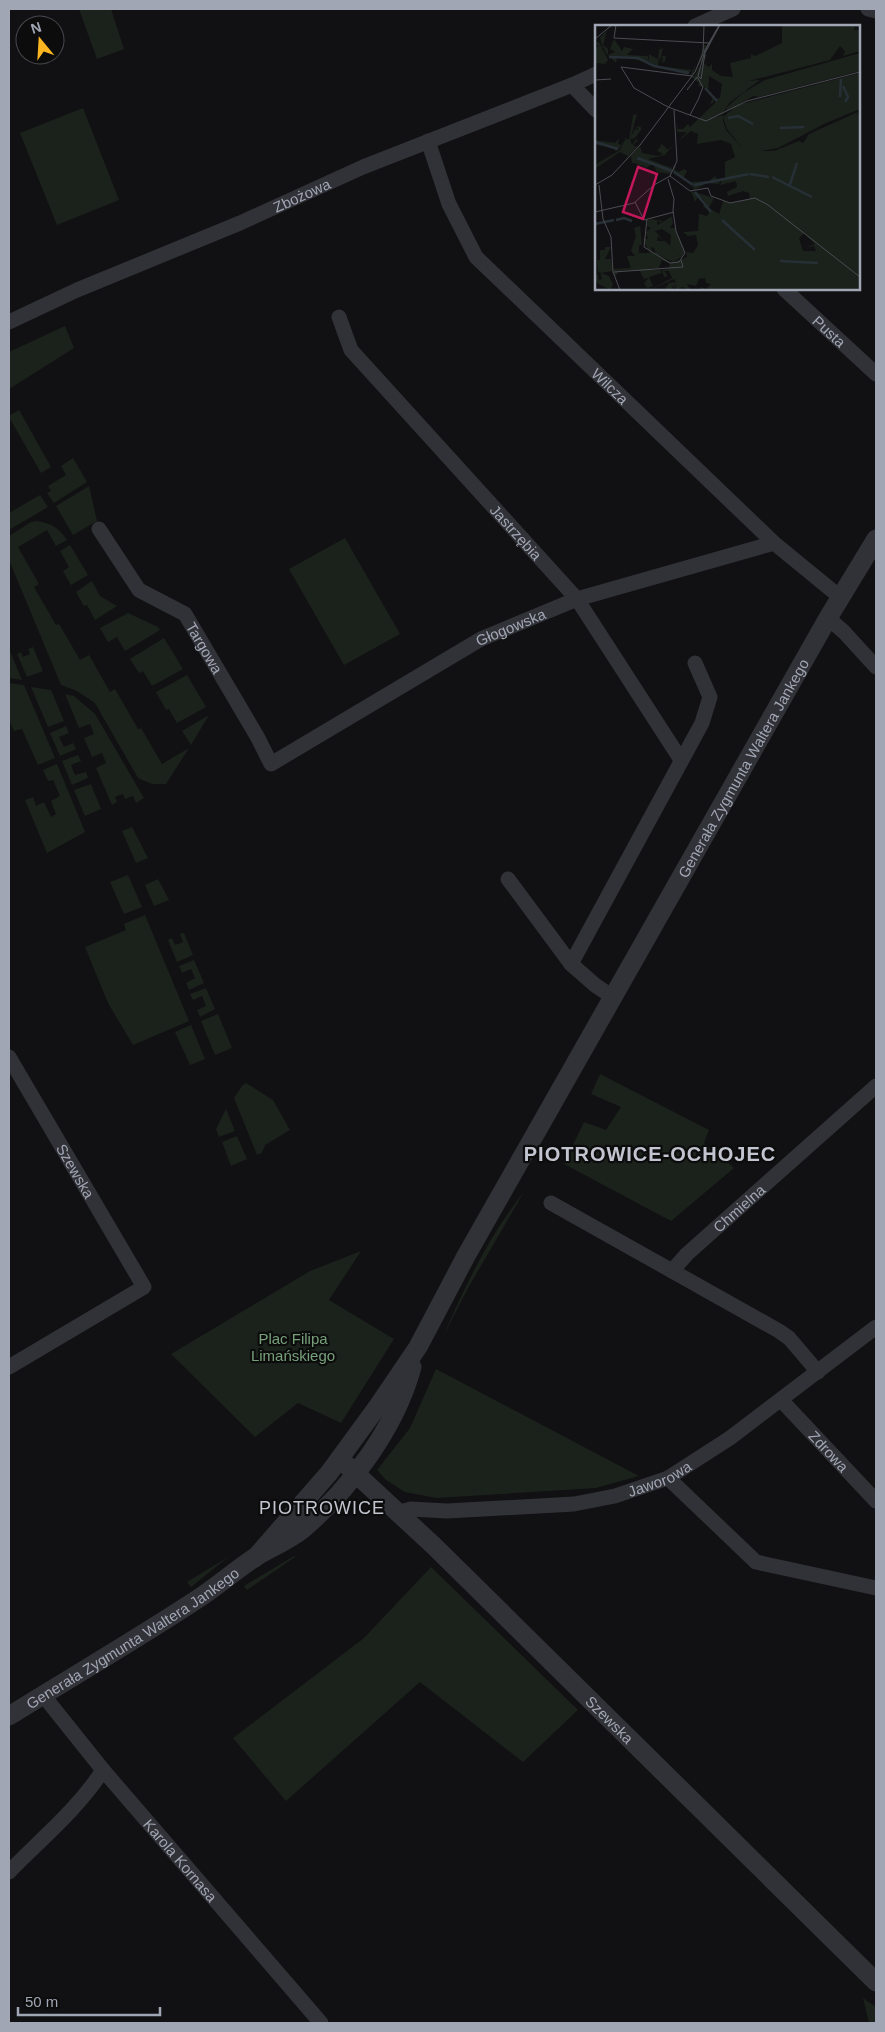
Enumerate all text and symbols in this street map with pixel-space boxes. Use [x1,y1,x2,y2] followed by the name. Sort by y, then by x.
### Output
[15,15,65,65] north arrow
[29,18,43,37] text: N
[595,25,860,290] inset map
[270,174,333,215] street label: Zbożowa
[810,312,850,351] street label: Pusta
[588,364,633,408] street label: Wilcza
[487,501,546,564] street label: Jastrzębia
[473,604,549,649] street label: Głogowska
[183,619,227,677] street label: Targowa
[674,656,812,880] street label: Generała Zygmunta Waltera Jankego
[53,1141,99,1202] street label: Szewska
[524,1143,776,1165] district label: PIOTROWICE-OCHOJEC
[709,1180,769,1235] street label: Chmielna
[251,1330,335,1364] park label: Plac Filipa Limańskiego
[806,1427,853,1476] street label: Zdrowa
[625,1457,695,1500] street label: Jaworowa
[259,1498,385,1518] district label: PIOTROWICE
[23,1564,242,1712] street label: Generała Zygmunta Waltera Jankego
[582,1692,638,1747] street label: Szewska
[140,1815,221,1905] street label: Karola Kornasa
[18,1984,160,2016] scale bar
[25,1993,58,2010] text: 50 m

